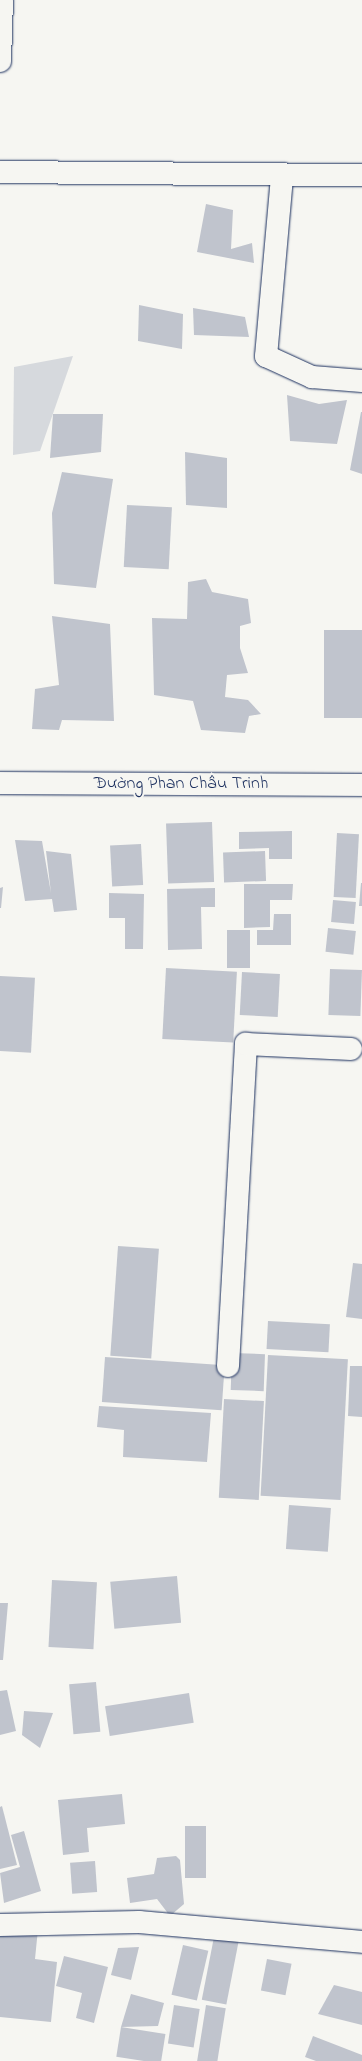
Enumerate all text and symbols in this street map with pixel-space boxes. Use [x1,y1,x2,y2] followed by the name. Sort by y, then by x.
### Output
[94,773,268,795] street label: Đường Phan Châu Trinh

